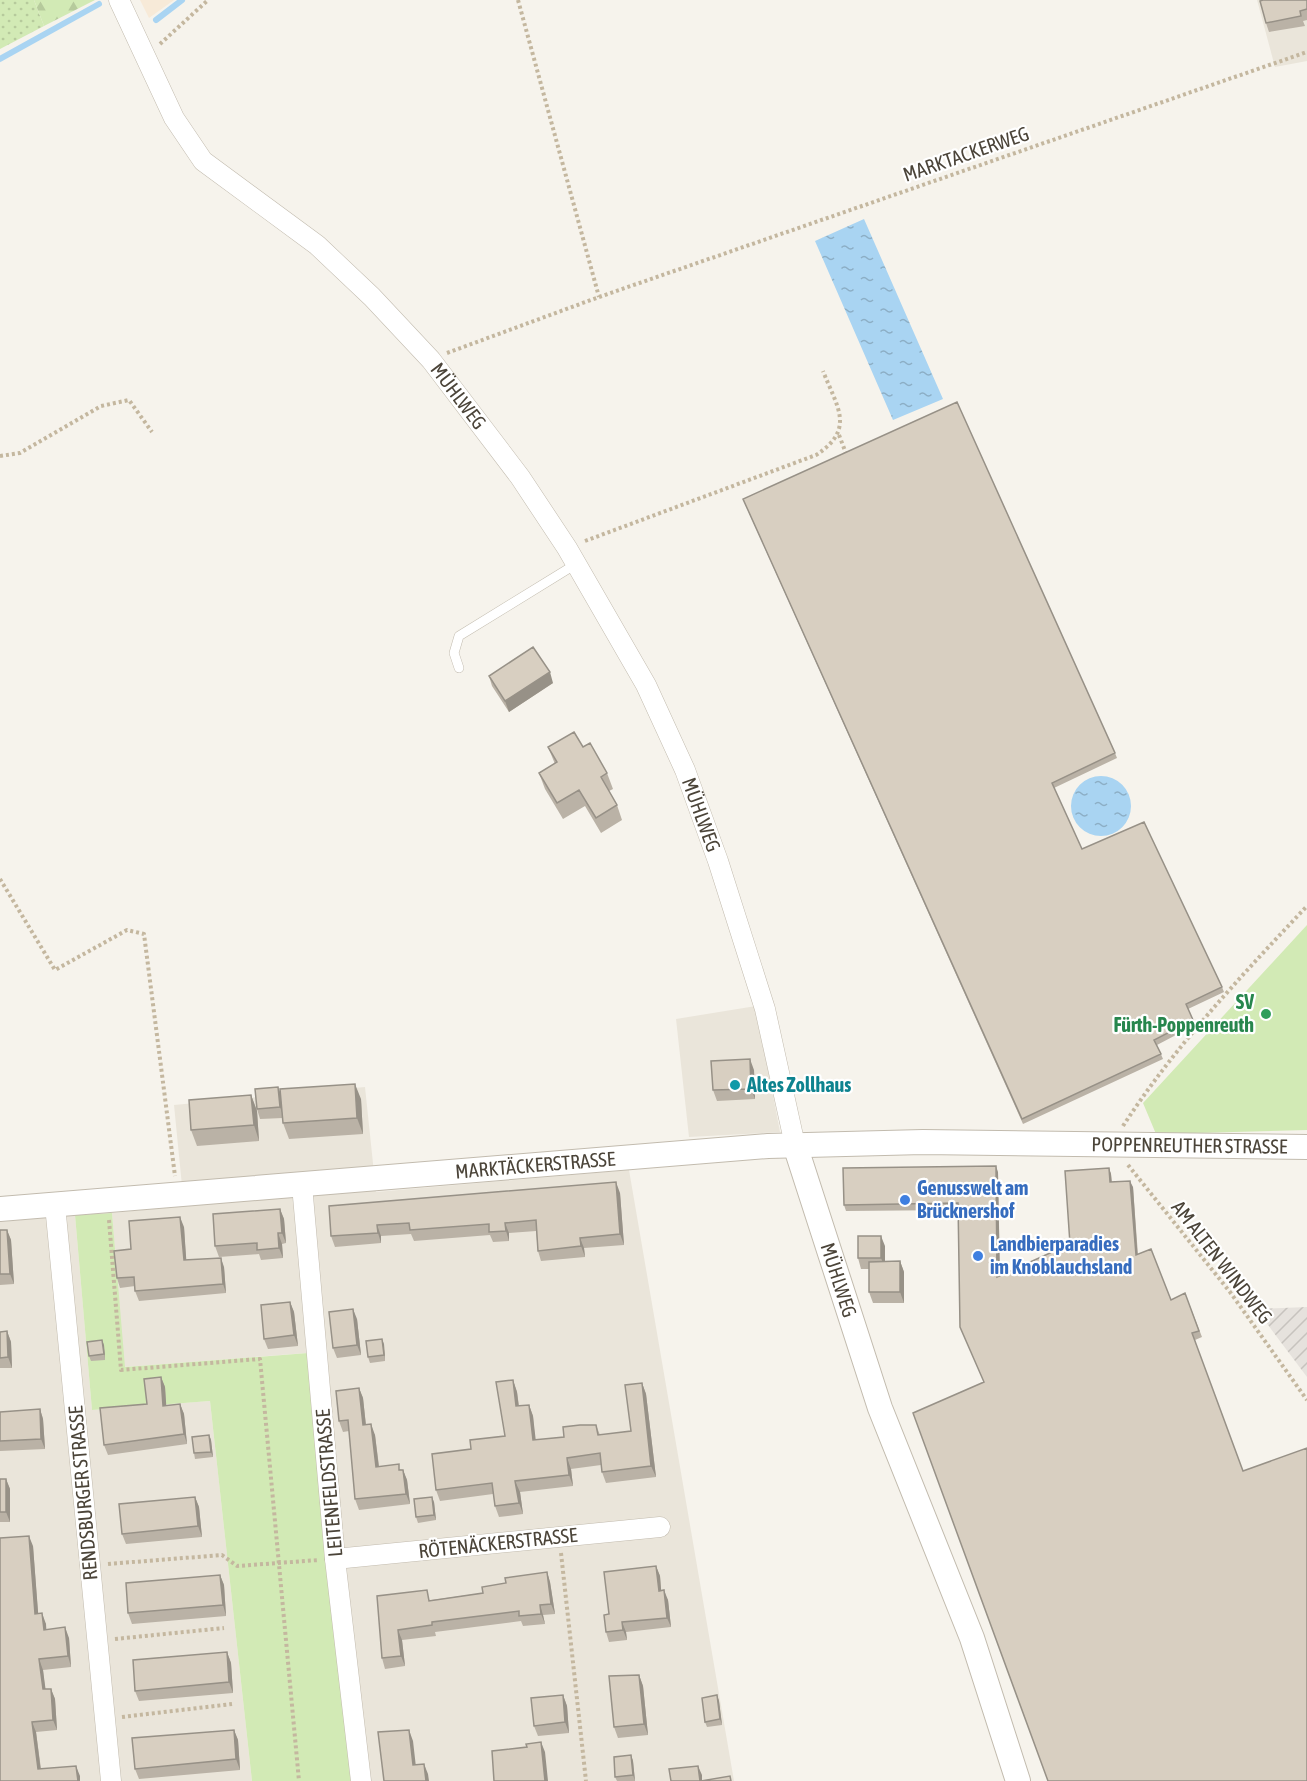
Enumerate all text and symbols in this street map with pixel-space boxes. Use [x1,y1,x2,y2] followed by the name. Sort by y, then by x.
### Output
[900,121,1032,186] street label: MARKTACKERWEG
[426,358,491,433] street label: MÜHLWEG
[678,774,726,855] street label: MÜHLWEG
[1113,990,1254,1036] place label: SV Fürth-Poppenreuth
[1259,1007,1273,1021] marker: SV Fürth-Poppenreuth
[746,1073,851,1096] place label: Altes Zollhaus
[728,1078,742,1092] marker: Altes Zollhaus
[1091,1132,1288,1158] street label: POPPENREUTHER STRASSE
[454,1147,617,1183] street label: MARKTÄCKERSTRASSE
[917,1176,1028,1222] place label: Genusswelt am Brücknershof
[898,1193,912,1207] marker: Genusswelt am Brücknershof
[1167,1196,1277,1328] street label: AM ALTEN WINDWEG
[990,1232,1132,1278] place label: Landbierparadies im Knoblauchsland
[816,1240,862,1320] street label: MÜHLWEG
[971,1249,985,1263] marker: Landbierparadies im Knoblauchsland
[63,1404,102,1581] street label: RENDSBURGER STRASSE
[311,1408,346,1558] street label: LEITENFELDSTRASSE
[417,1523,579,1562] street label: RÖTENÄCKERSTRASSE

